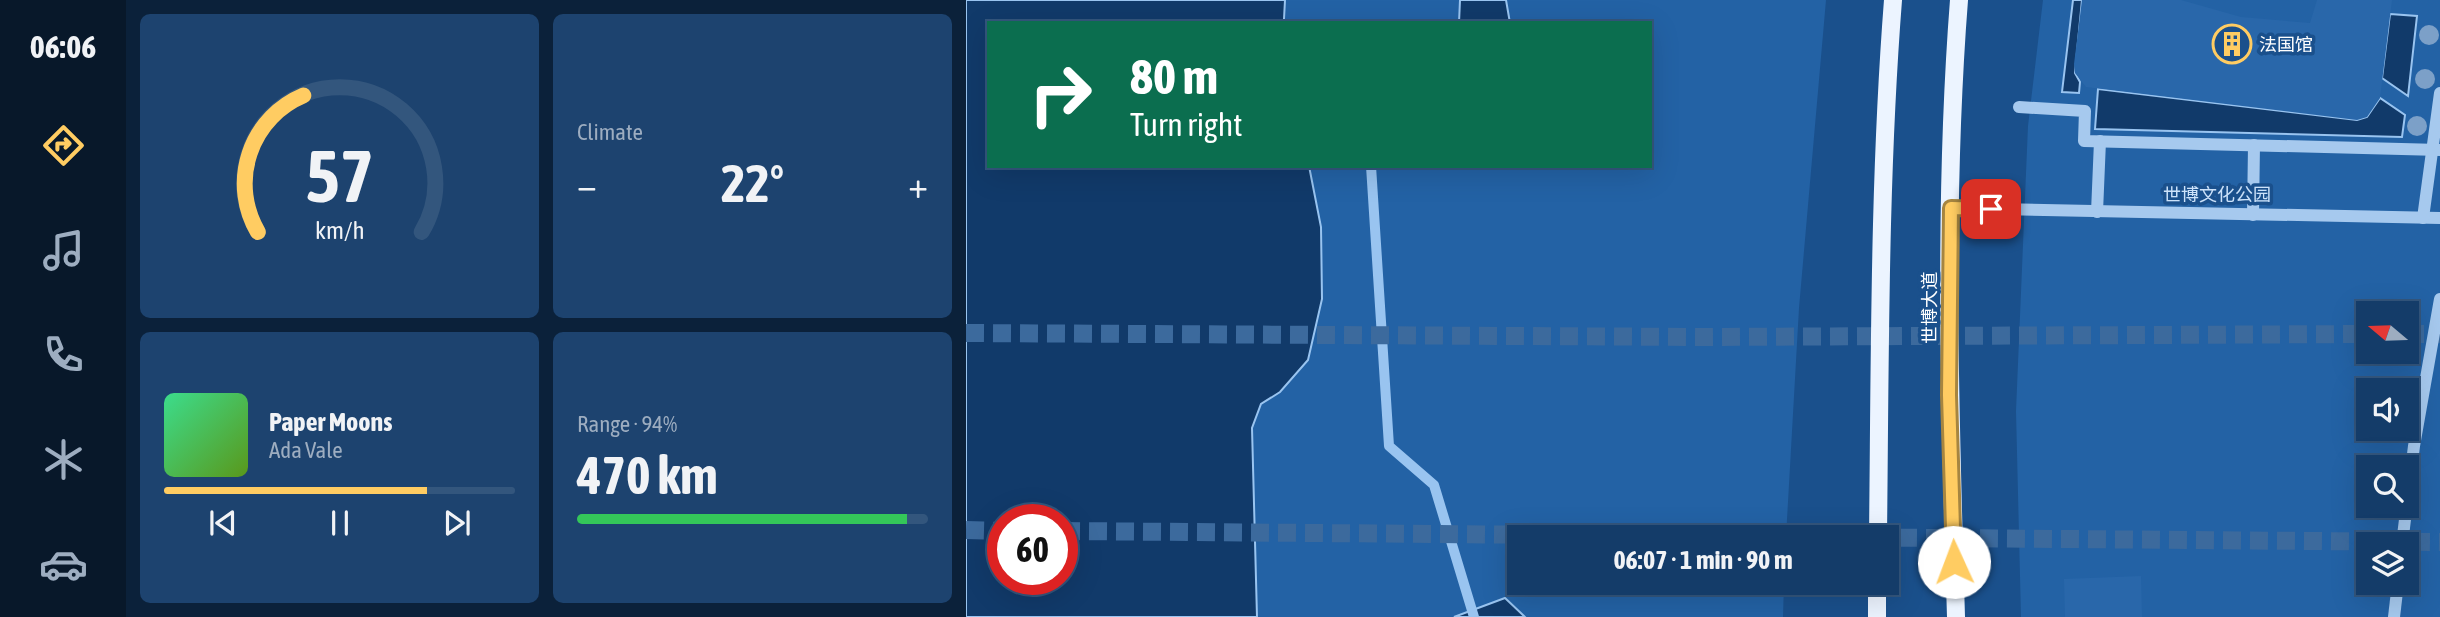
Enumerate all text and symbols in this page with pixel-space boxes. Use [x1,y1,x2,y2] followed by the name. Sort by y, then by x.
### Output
[2211,23,2253,65] building icon: 法国馆
[30,28,96,65] text: 06:06
[2259,34,2313,55] place label: 法国馆
[1130,48,1218,104] text: 80 m
[1015,49,1106,140] icon: right
[1130,106,1243,143] text: Turn right
[577,119,643,145] text: Climate
[39,121,88,170] icon: directions
[305,134,374,217] text: 57
[721,153,784,213] text: 22°
[577,163,597,206] text: −
[908,163,928,206] text: +
[1961,179,2021,239] pin
[2163,184,2271,205] park label: 世博文化公园
[1972,190,2010,228] icon: arrive
[315,216,364,244] text: km/h
[39,226,88,275] icon: music
[1919,272,1940,344] street label: 世博大道
[2356,301,2418,364] north arrow
[2356,301,2419,595] map controls
[39,330,88,379] icon: phone
[2356,378,2419,441] button: sound
[269,407,392,437] text: Paper Moons
[577,411,677,437] text: Range · 94%
[39,435,88,484] icon: climate
[269,437,343,463] text: Ada Vale
[577,445,718,505] text: 470 km
[2356,455,2419,518] button: search
[204,504,242,542] icon: previous
[321,504,359,542] icon: pause
[438,504,476,542] icon: next
[987,504,1078,595] speed limit sign: 60
[1917,525,1991,599] position arrow
[2356,532,2419,595] button: layers
[39,540,88,589] icon: car
[1613,545,1793,575] text: 06:07 · 1 min · 90 m

